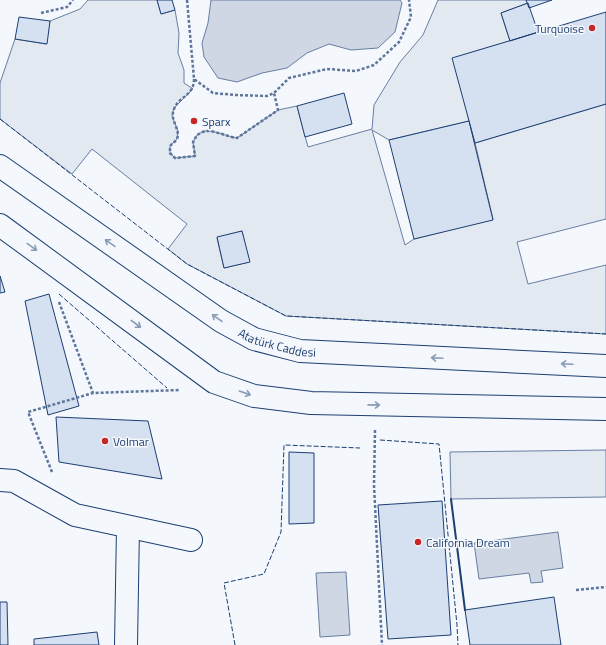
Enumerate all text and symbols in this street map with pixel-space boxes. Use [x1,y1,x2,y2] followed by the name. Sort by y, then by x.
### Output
[535,19,584,38] place label: Turquoise
[587,23,597,33] marker: Turquoise
[202,112,231,131] place label: Sparx
[189,116,199,126] marker: Sparx
[105,239,116,247] one-way arrow
[26,243,37,251] one-way arrow
[211,314,222,322] one-way arrow
[131,320,142,329] one-way arrow
[235,323,316,361] street label: Atatürk Caddesi
[431,354,444,362] one-way arrow
[561,361,574,368] one-way arrow
[239,390,252,397] one-way arrow
[367,401,380,408] one-way arrow
[113,432,149,451] place label: Volmar
[100,436,110,446] marker: Volmar
[426,533,510,552] place label: California Dream
[413,537,423,547] marker: California Dream

